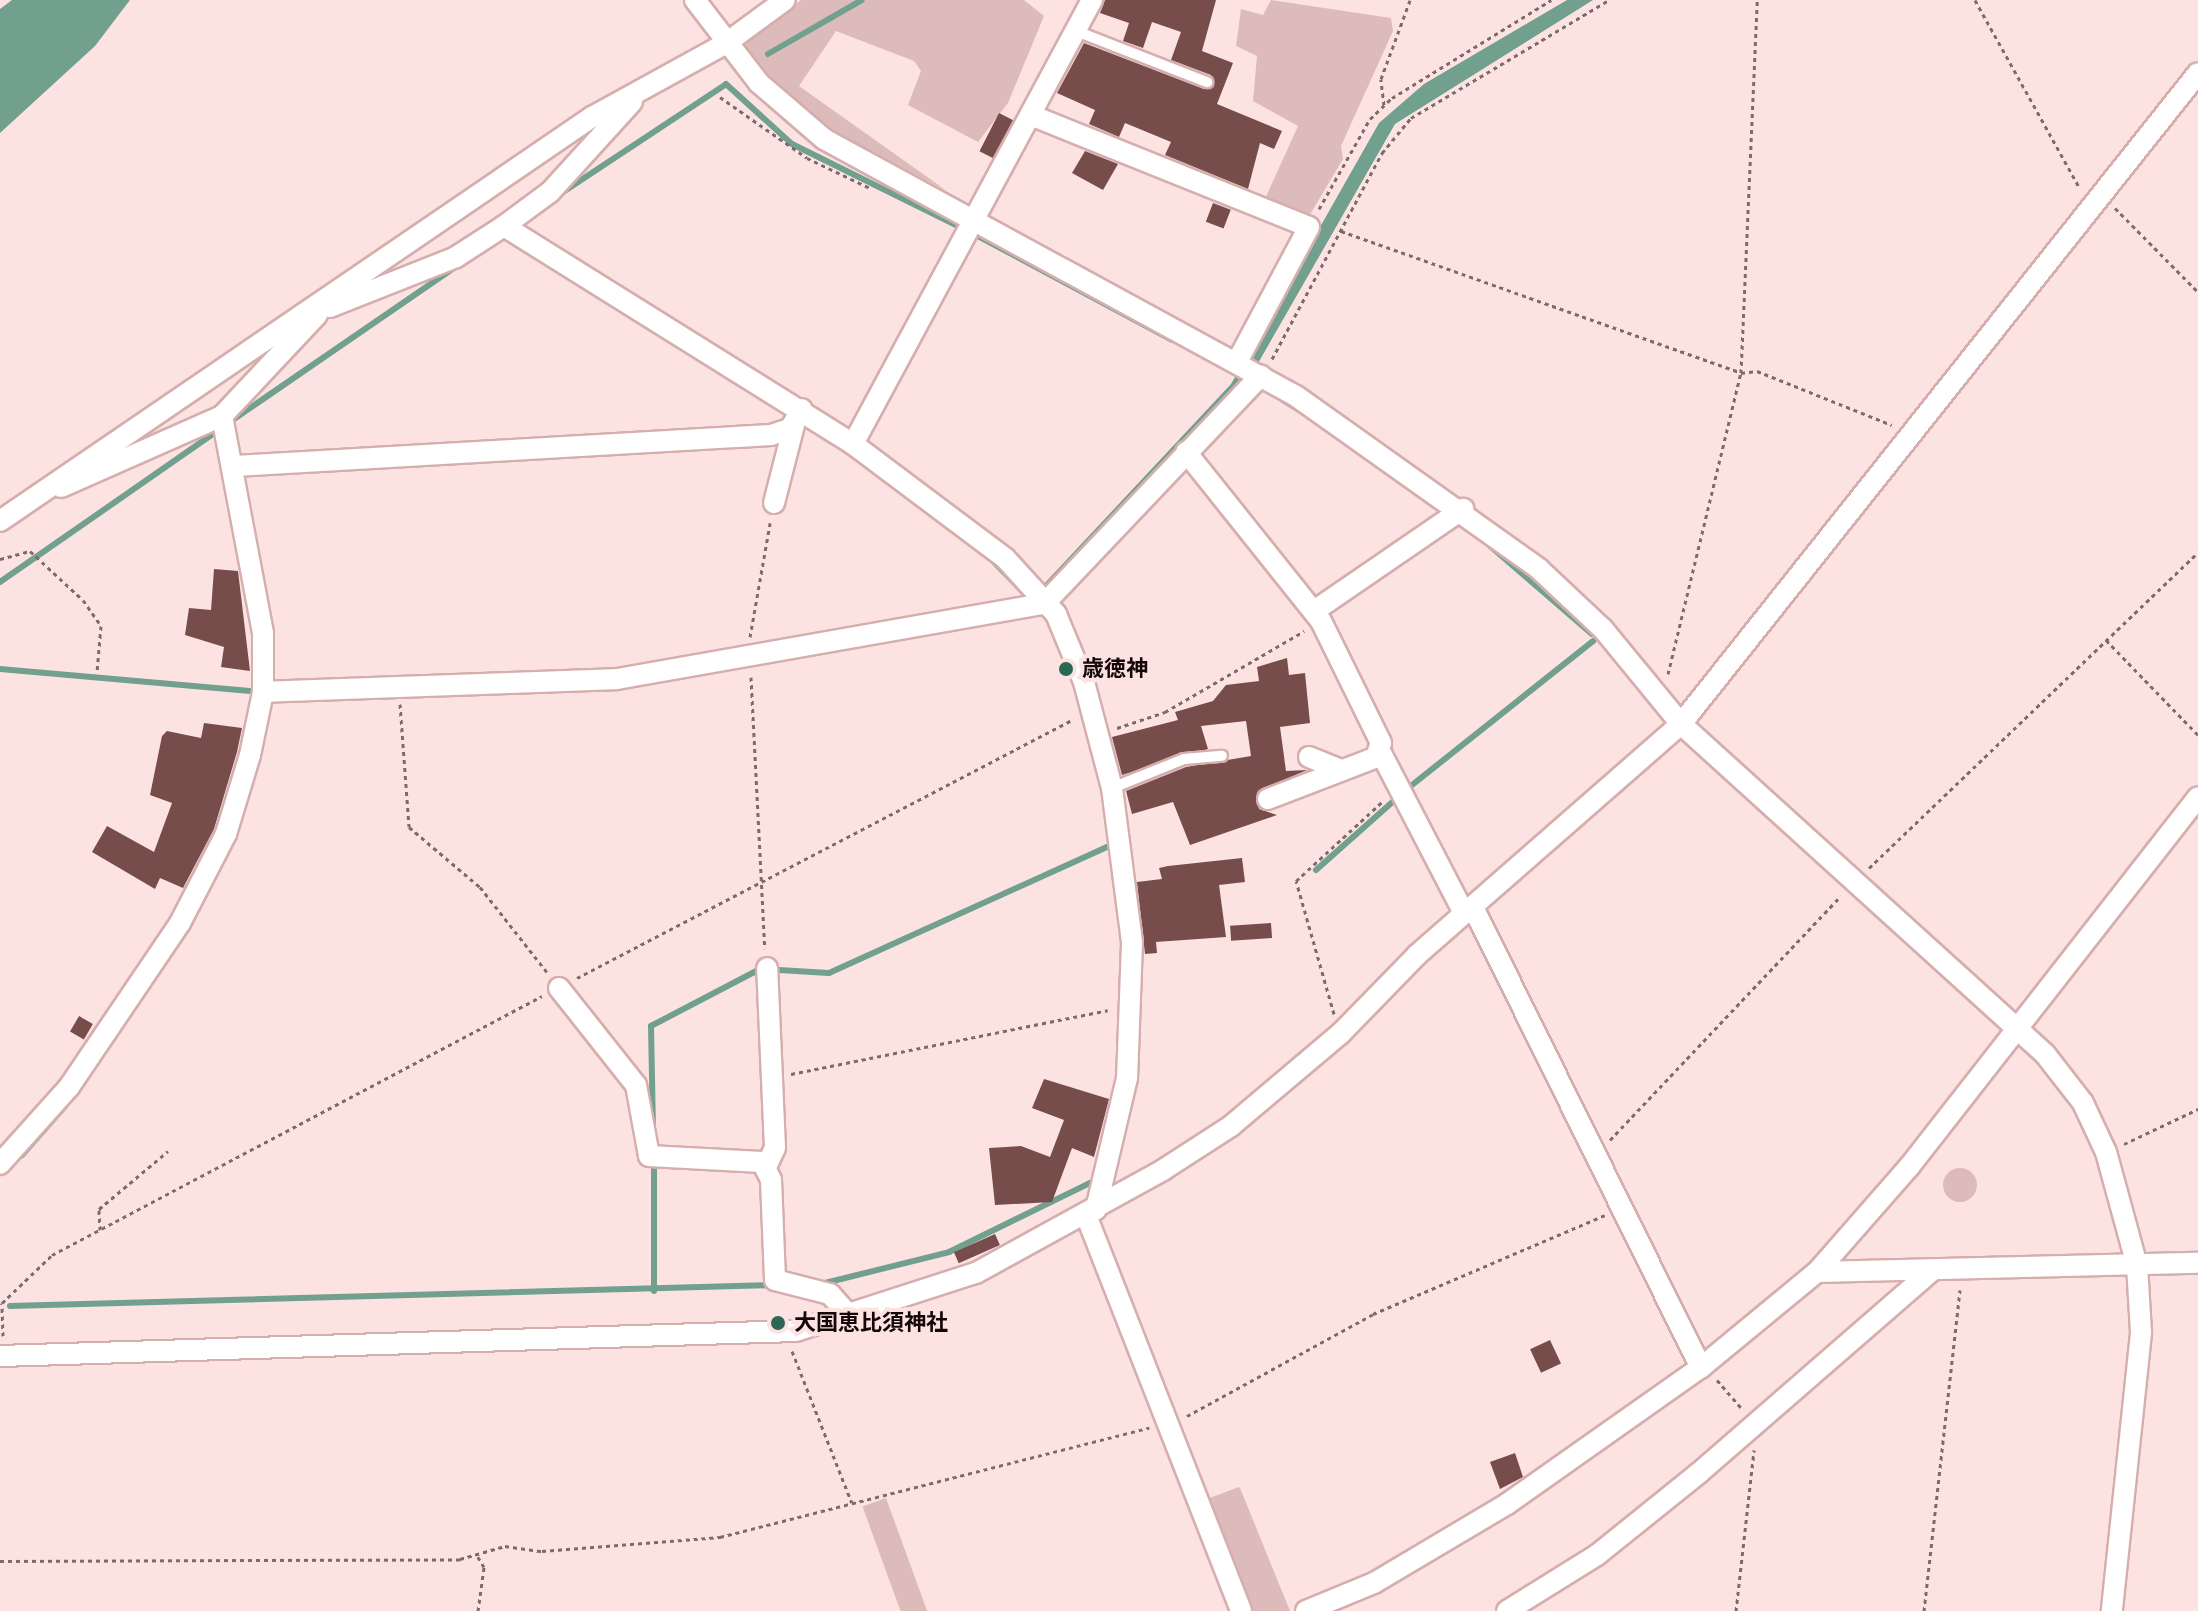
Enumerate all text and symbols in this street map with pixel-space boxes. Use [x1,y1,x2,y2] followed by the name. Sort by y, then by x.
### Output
[1082,656,1148,682] place label: 歳徳神
[1057,660,1075,678] marker: 歳徳神
[794,1310,948,1336] place label: 大国恵比須神社
[769,1314,787,1332] marker: 大国恵比須神社

